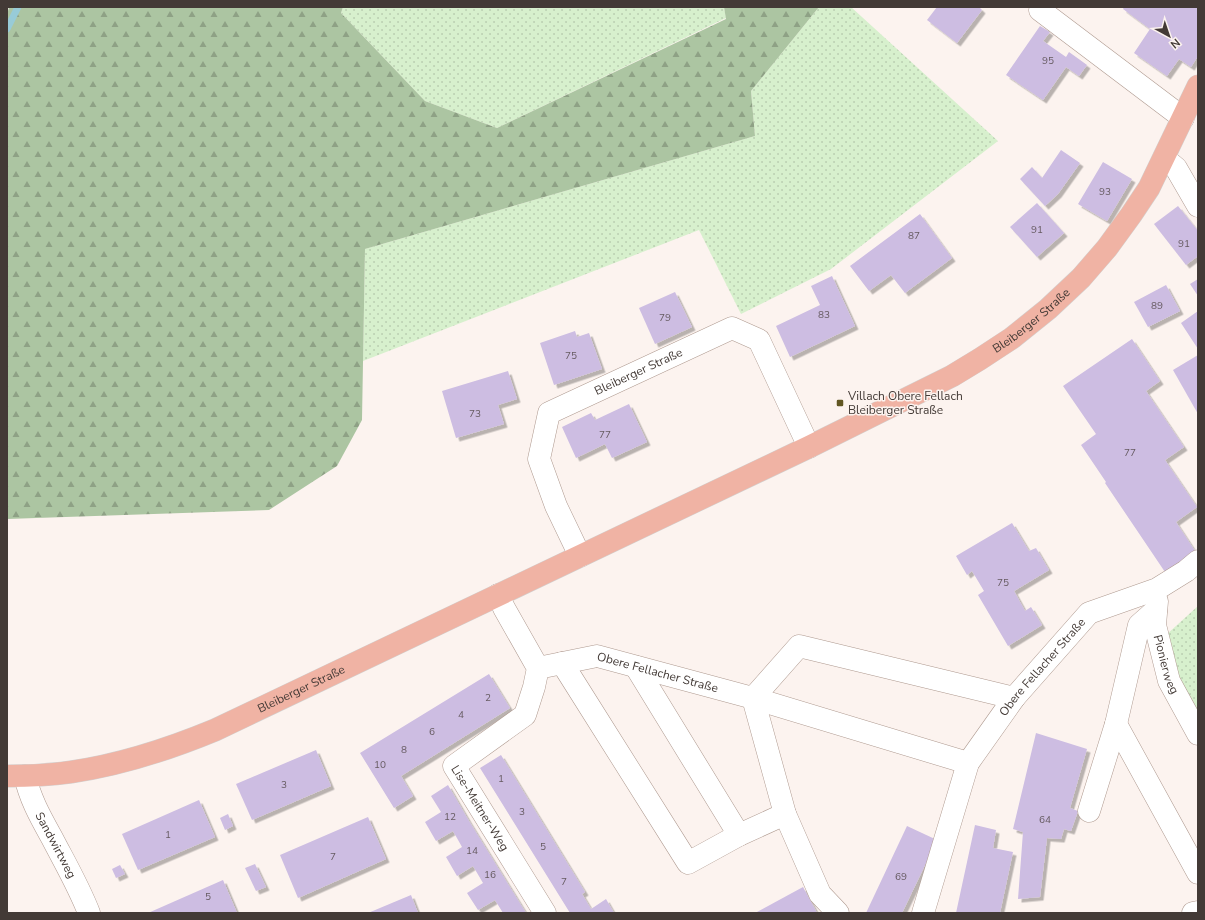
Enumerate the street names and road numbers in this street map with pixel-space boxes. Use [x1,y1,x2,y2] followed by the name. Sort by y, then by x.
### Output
[989,285,1073,357] street label: Bleiberger Straße
[592,344,685,399] street label: Bleiberger Straße
[996,615,1089,719] street label: Obere Fellacher Straße
[1150,633,1183,697] street label: Pionierweg
[595,648,720,696] street label: Obere Fellacher Straße
[255,661,348,717] street label: Bleiberger Straße
[447,762,513,854] street label: Lise-Meitner-Weg
[31,809,80,881] street label: Sandwirtweg

